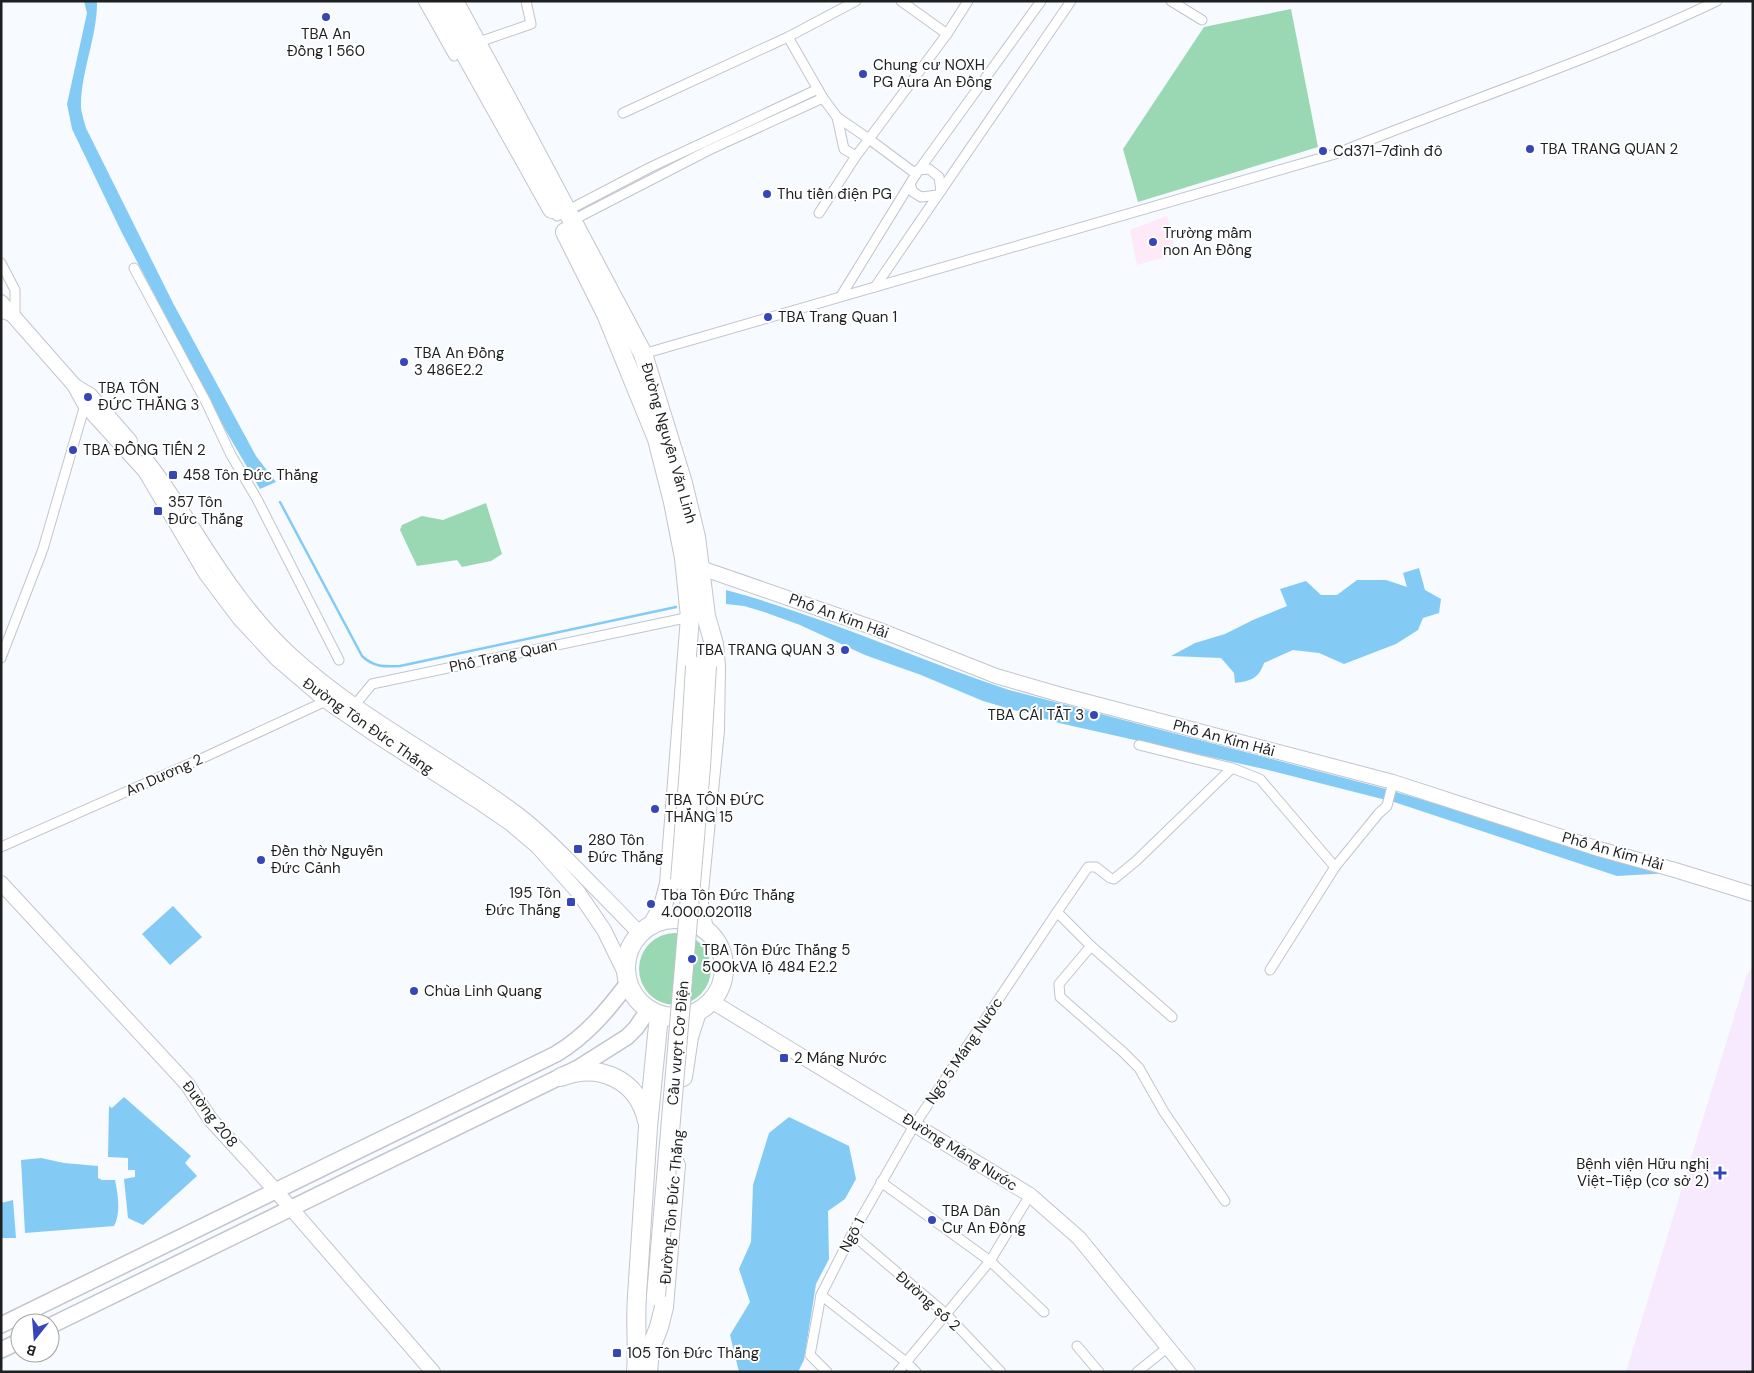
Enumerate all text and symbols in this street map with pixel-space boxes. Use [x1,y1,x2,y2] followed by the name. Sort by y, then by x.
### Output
[320,11,332,23] marker: TBA An Đồng 1 560
[287,24,365,61] place label: TBA An Đồng 1 560
[873,55,992,92] place label: Chung cư NOXH PG Aura An Đồng
[857,68,869,80] marker: Chung cư NOXH PG Aura An Đồng
[1540,139,1678,159] place label: TBA TRANG QUAN 2
[1333,141,1443,161] place label: Cd371-7đình đô
[1524,143,1536,155] marker: TBA TRANG QUAN 2
[1317,145,1329,157] marker: Cd371-7đình đô
[777,184,892,204] place label: Thu tiền điện PG
[761,188,773,200] marker: Thu tiền điện PG
[1163,223,1252,260] place label: Trường mầm non An Đồng
[1147,236,1159,248] marker: Trường mầm non An Đồng
[778,307,897,327] place label: TBA Trang Quan 1
[762,311,774,323] marker: TBA Trang Quan 1
[414,343,504,380] place label: TBA An Đồng 3 486E2.2
[398,356,410,368] marker: TBA An Đồng 3 486E2.2
[636,360,702,526] street label: Đường Nguyễn Văn Linh
[98,378,199,415] place label: TBA TÔN ĐỨC THẮNG 3
[82,391,94,403] marker: TBA TÔN ĐỨC THẮNG 3
[83,440,206,460] place label: TBA ĐỒNG TIẾN 2
[67,444,79,456] marker: TBA ĐỒNG TIẾN 2
[183,465,318,485] place label: 458 Tôn Đức Thắng
[167,469,179,481] marker: 458 Tôn Đức Thắng
[168,492,243,529] place label: 357 Tôn Đức Thắng
[152,505,164,517] marker: 357 Tôn Đức Thắng
[786,589,892,643] street label: Phố An Kim Hải
[447,635,559,677] street label: Phố Trang Quan
[697,640,835,660] place label: TBA TRANG QUAN 3
[839,644,851,656] marker: TBA TRANG QUAN 3
[299,673,437,779] street label: Đường Tôn Đức Thắng
[988,705,1084,725] place label: TBA CÁI TẮT 3
[1088,709,1100,721] marker: TBA CÁI TẮT 3
[1171,715,1277,761] street label: Phố An Kim Hải
[122,749,206,801] street label: An Dương 2
[665,790,765,827] place label: TBA TÔN ĐỨC THẮNG 15
[649,803,661,815] marker: TBA TÔN ĐỨC THẮNG 15
[1560,827,1666,875] street label: Phố An Kim Hải
[588,830,663,867] place label: 280 Tôn Đức Thắng
[271,841,383,878] place label: Đền thờ Nguyễn Đức Cảnh
[572,843,584,855] marker: 280 Tôn Đức Thắng
[255,854,267,866] marker: Đền thờ Nguyễn Đức Cảnh
[486,883,561,920] place label: 195 Tôn Đức Thắng
[661,885,795,922] place label: Tba Tôn Đức Thắng 4.000.020118
[565,896,577,908] marker: 195 Tôn Đức Thắng
[645,898,657,910] marker: Tba Tôn Đức Thắng 4.000.020118
[702,940,850,977] place label: TBA Tôn Đức Thắng 5 500kVA lộ 484 E2.2
[686,953,698,965] marker: TBA Tôn Đức Thắng 5 500kVA lộ 484 E2.2
[663,980,693,1106] street label: Cầu vượt Cơ Điện
[424,981,542,1001] place label: Chùa Linh Quang
[408,985,420,997] marker: Chùa Linh Quang
[921,994,1007,1108] street label: Ngõ 5 Máng Nước
[794,1048,887,1068] place label: 2 Máng Nước
[778,1052,790,1064] marker: 2 Máng Nước
[178,1077,242,1151] street label: Đường 208
[899,1109,1021,1195] street label: Đường Máng Nước
[655,1129,689,1285] street label: Đường Tôn Đức Thắng
[1576,1154,1709,1191] place label: Bệnh viện Hữu nghị Việt-Tiệp (cơ sở 2)
[1713,1166,1727,1180] marker: Bệnh viện Hữu nghị Việt-Tiệp (cơ sở 2)
[942,1201,1026,1238] place label: TBA Dân Cư An Đồng
[835,1214,869,1256] street label: Ngõ 1
[926,1214,938,1226] marker: TBA Dân Cư An Đồng
[891,1267,965,1335] street label: Đường số 2
[10,1313,60,1363] north arrow
[24,1341,38,1360] text: B
[627,1343,759,1363] place label: 105 Tôn Đức Thắng
[611,1347,623,1359] marker: 105 Tôn Đức Thắng

